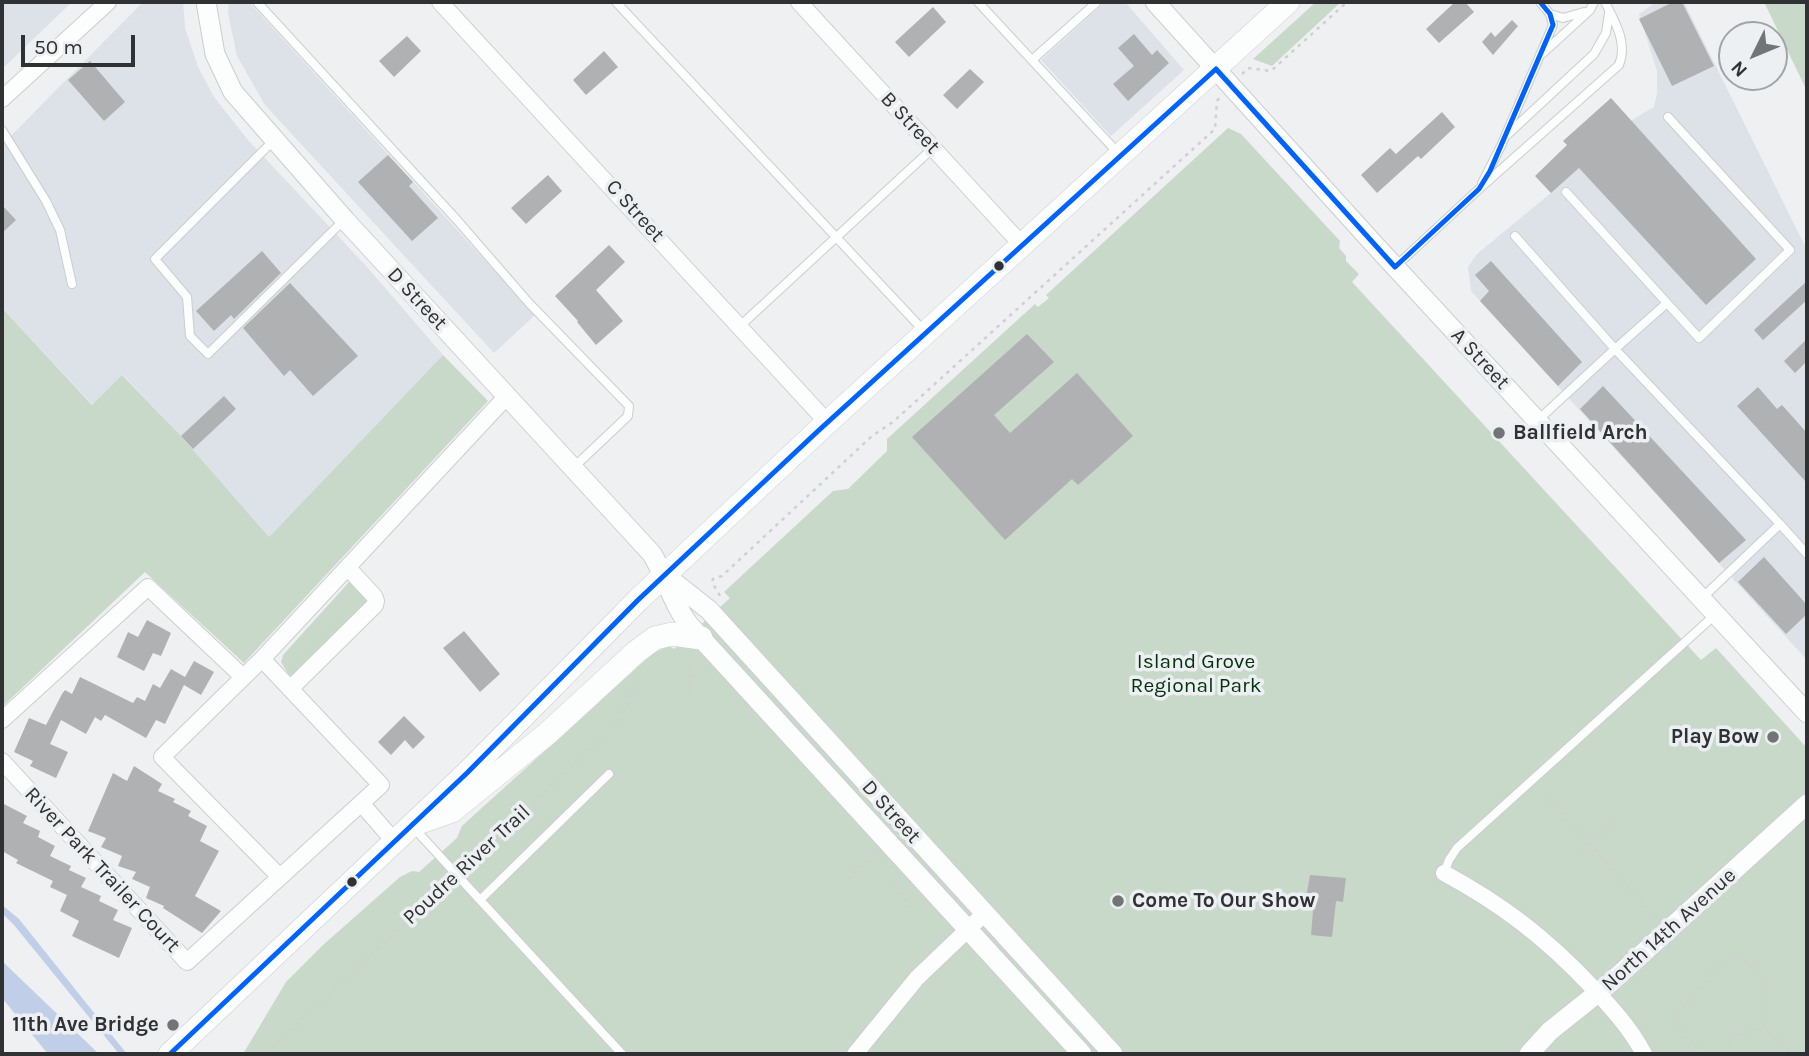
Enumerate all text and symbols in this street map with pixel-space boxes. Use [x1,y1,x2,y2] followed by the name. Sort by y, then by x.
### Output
[24,21,138,65] scale bar
[1718,21,1788,91] north arrow
[34,35,83,59] text: 50 m
[1726,56,1752,81] text: N
[875,87,945,159] street label: B Street
[600,175,670,247] street label: C Street
[992,259,1006,273] unlabelled marker
[382,262,452,336] street label: D Street
[1445,323,1515,395] street label: A Street
[1513,420,1648,446] place label: Ballfield Arch
[1491,425,1507,441] marker: Ballfield Arch
[1131,649,1261,699] park label: Island Grove Regional Park
[1671,724,1759,750] place label: Play Bow
[1765,729,1781,745] marker: Play Bow
[856,775,926,849] street label: D Street
[19,782,185,958] street label: River Park Trailer Court
[398,800,536,930] street label: Poudre River Trail
[1597,863,1741,997] street label: North 14th Avenue
[345,875,359,889] unlabelled marker
[1132,888,1315,914] place label: Come To Our Show
[1110,893,1126,909] marker: Come To Our Show
[12,1012,159,1038] place label: 11th Ave Bridge
[165,1017,181,1033] marker: 11th Ave Bridge

